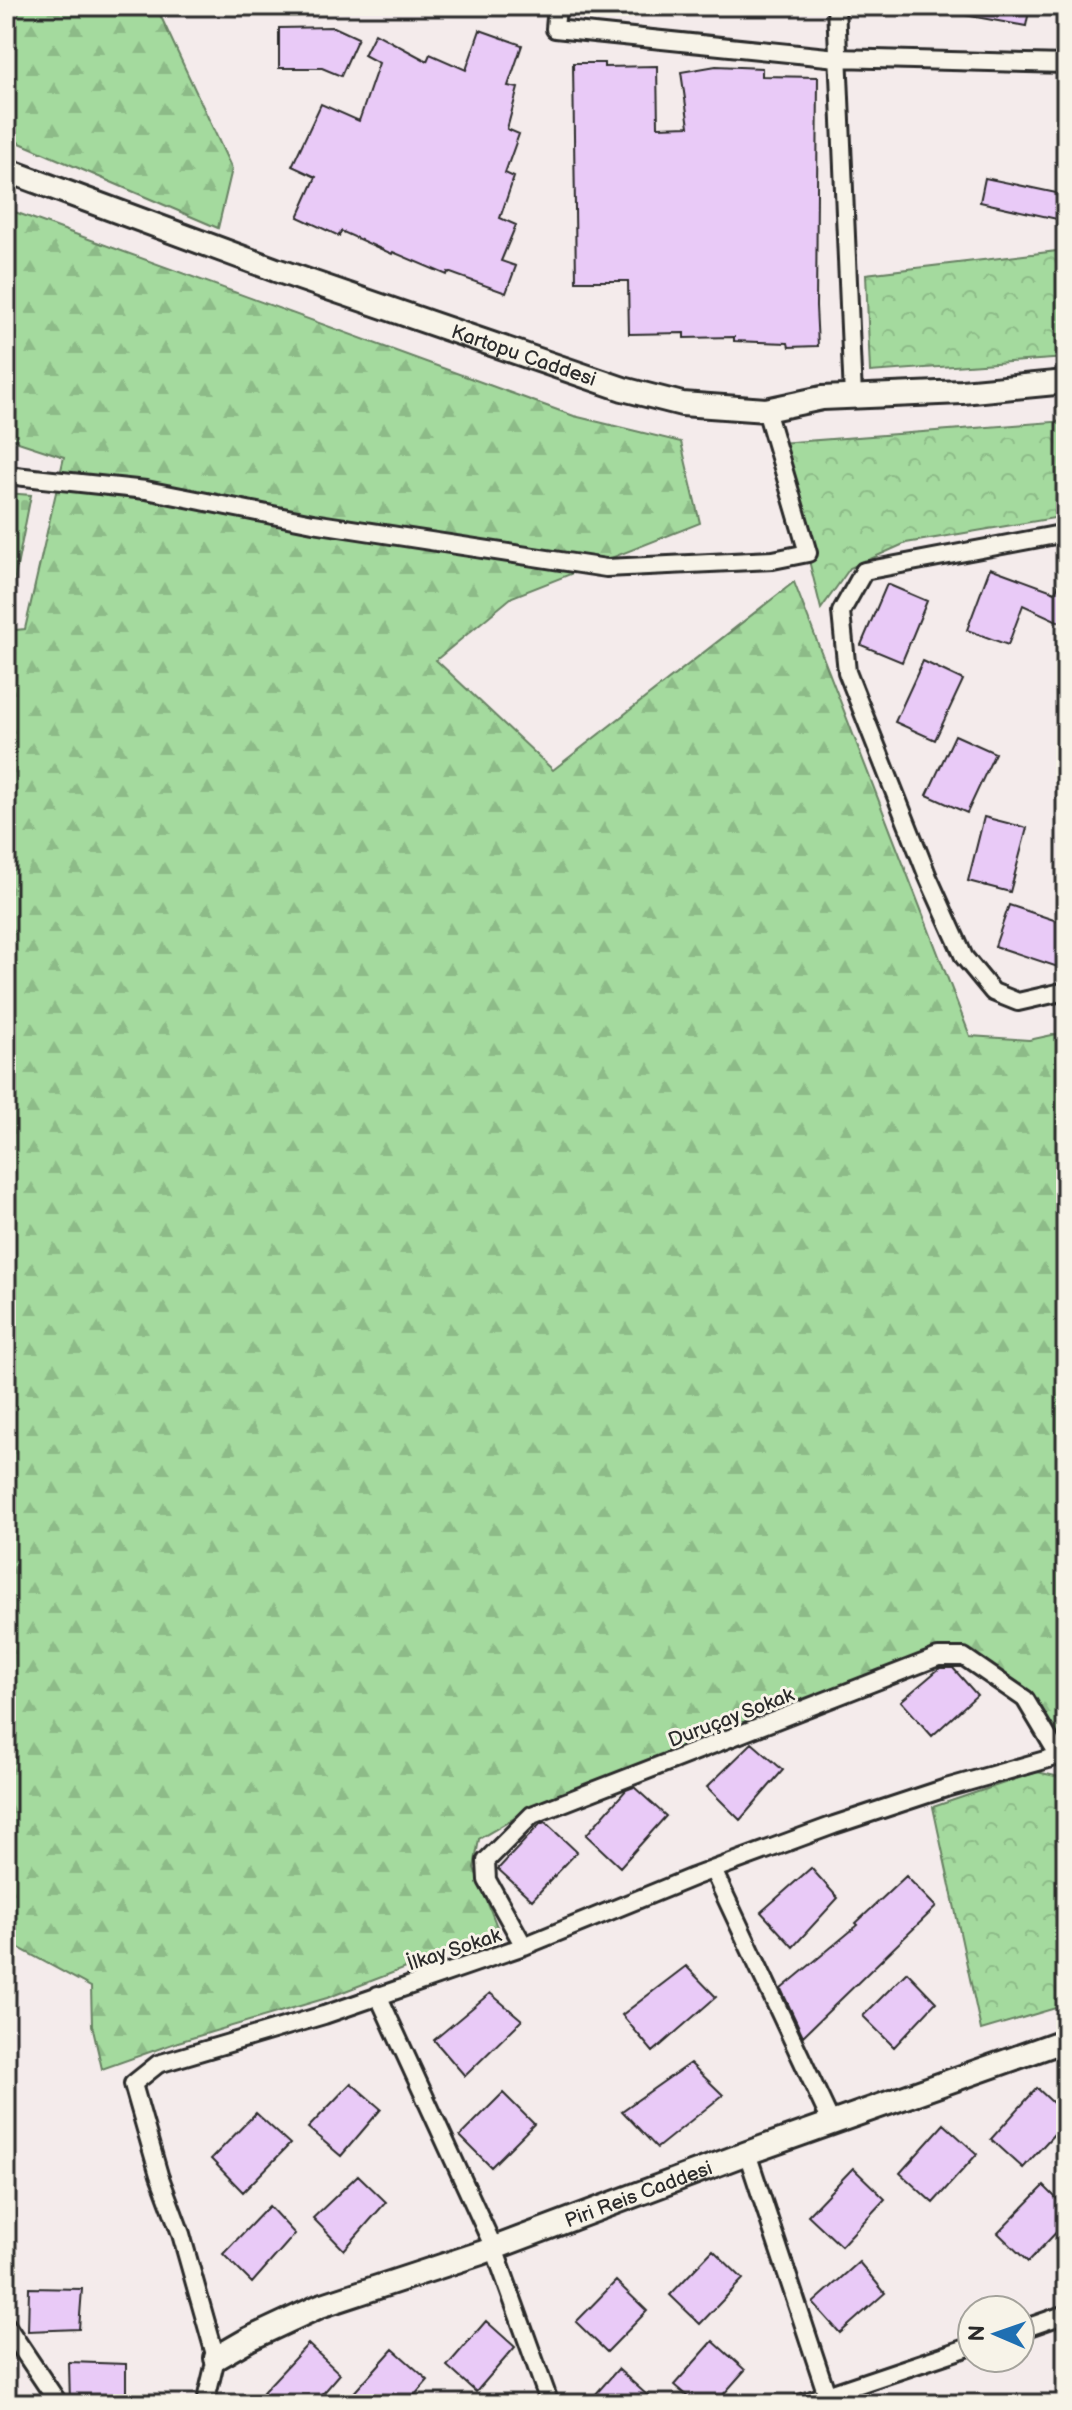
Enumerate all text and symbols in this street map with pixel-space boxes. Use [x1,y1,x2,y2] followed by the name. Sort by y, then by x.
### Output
[448,320,599,392] street label: Kartopu Caddesi
[665,1683,798,1753] street label: Duruçay Sokak
[404,1922,505,1976] street label: İlkay Sokak
[562,2156,716,2233] street label: Piri Reis Caddesi
[956,2294,1036,2374] north arrow
[964,2325,991,2342] text: N

